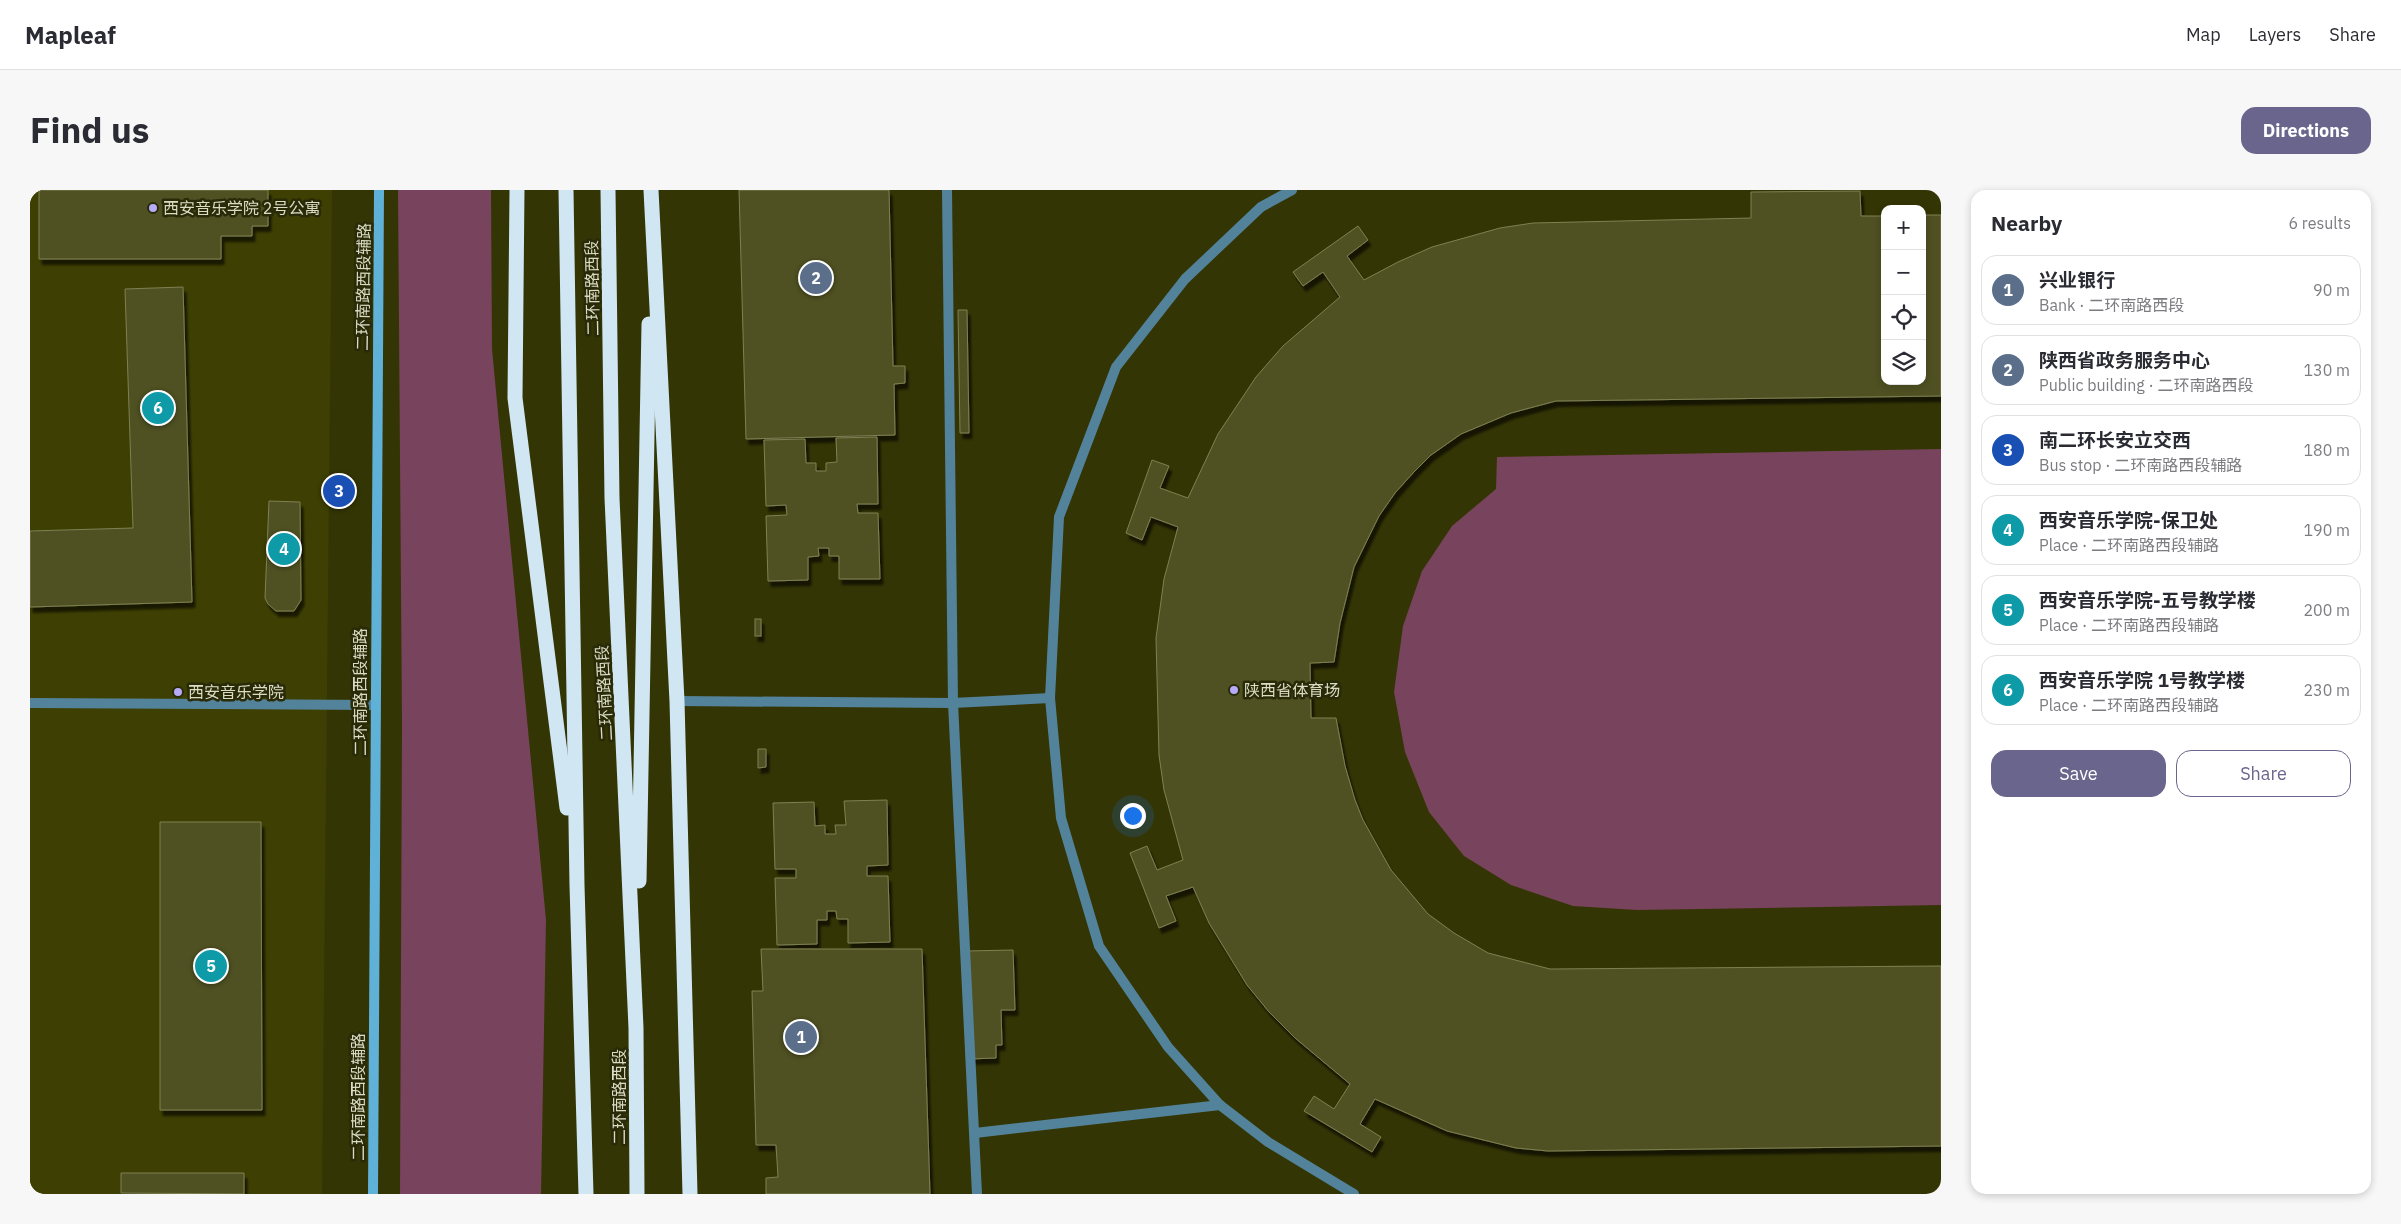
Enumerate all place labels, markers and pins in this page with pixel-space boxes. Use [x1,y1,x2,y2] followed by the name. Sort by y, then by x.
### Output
[163,198,320,218] place label: 西安音乐学院 2号公寓
[147,202,159,214] marker: 西安音乐学院 2号公寓
[800,259,832,297] pin: 2
[142,389,174,427] pin: 6
[323,472,355,510] pin: 3
[268,530,300,568] pin: 4
[1244,680,1340,700] place label: 陕西省体育场
[188,682,284,702] place label: 西安音乐学院
[1228,684,1240,696] marker: 陕西省体育场
[172,686,184,698] marker: 西安音乐学院
[195,947,227,985] pin: 5
[785,1018,817,1056] pin: 1

